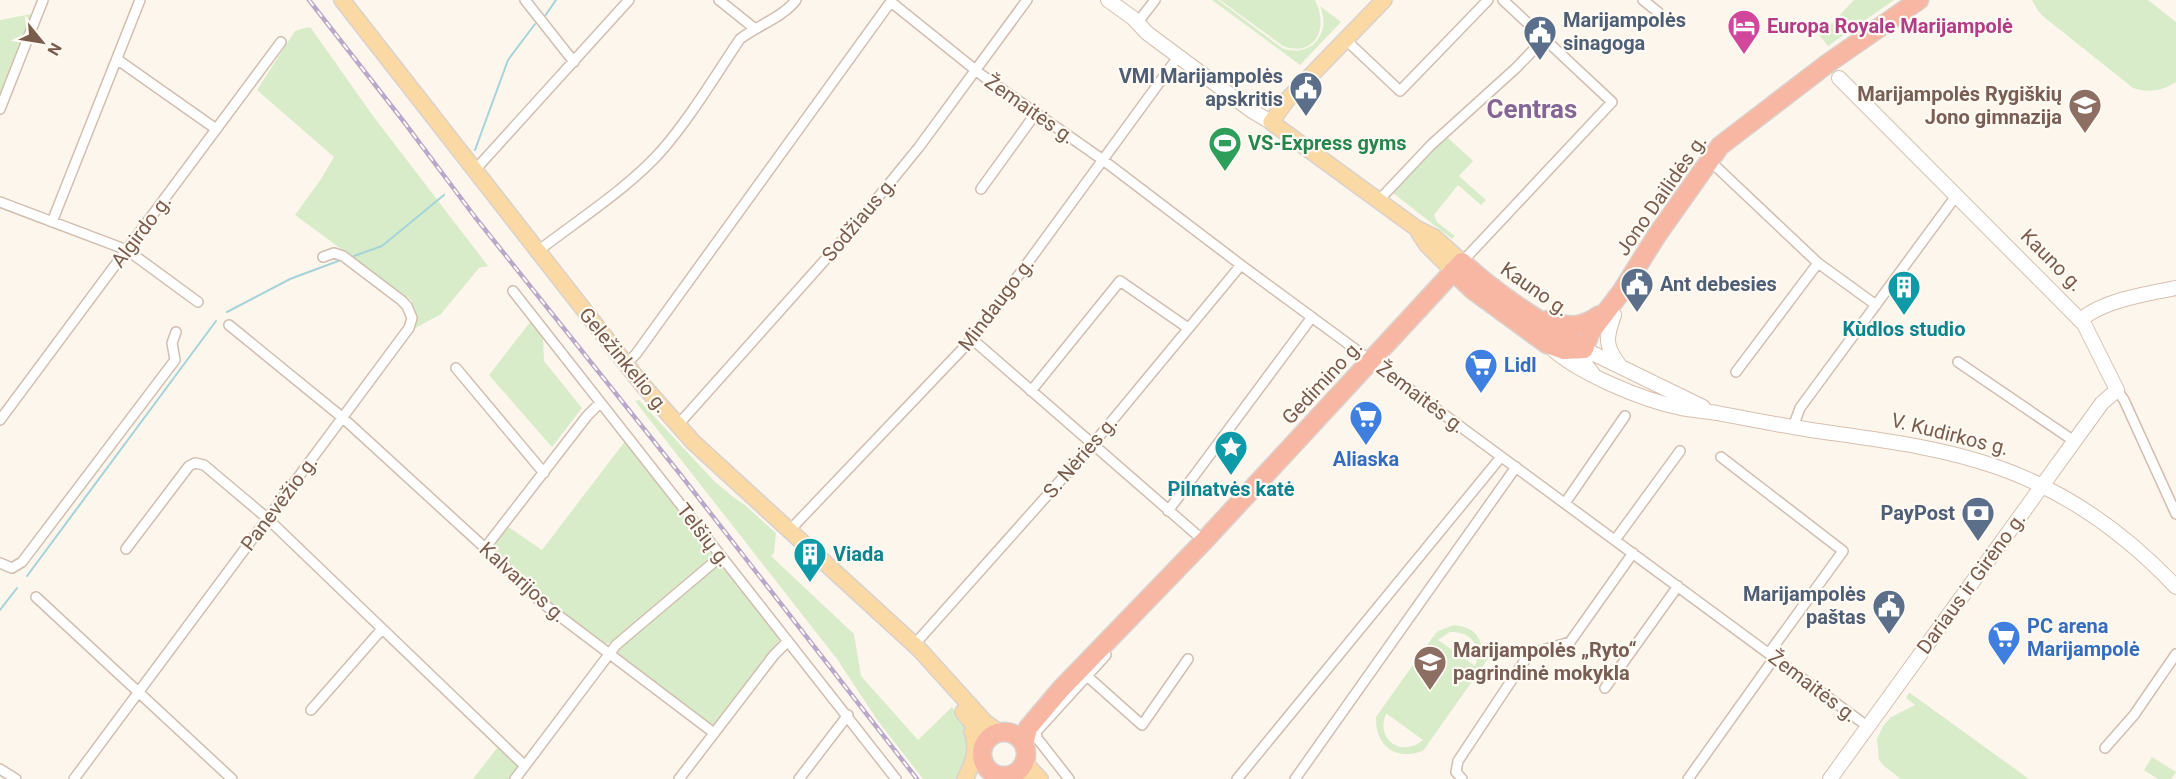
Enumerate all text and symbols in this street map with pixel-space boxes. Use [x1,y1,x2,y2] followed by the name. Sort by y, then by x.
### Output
[1563,8,1686,55] place label: Marijampolės sinagoga
[1726,8,1762,55] hotel icon: Europa Royale Marijampolė
[12,12,72,72] north arrow
[1522,14,1558,61] public building icon: Marijampolės sinagoga
[1767,14,2013,38] place label: Europa Royale Marijampolė
[44,40,66,59] text: N
[1119,64,1283,111] place label: VMI Marijampolės apskritis
[980,69,1080,149] street label: Žemaitės g.
[1288,70,1324,117] public building icon: VMI Marijampolės apskritis
[1857,82,2062,129] place label: Marijampolės Rygiškių Jono gimnazija
[2067,87,2103,134] school or university icon: Marijampolės Rygiškių Jono gimnazija
[1487,94,1577,124] district label: Centras
[1207,125,1243,172] sports icon: VS-Express gyms
[1610,130,1712,260] street label: Jono Dailidės g.
[1248,131,1407,155] place label: VS-Express gyms
[817,172,901,266] street label: Sodžiaus g.
[106,190,176,272] street label: Algirdo g.
[2016,224,2088,296] street label: Kauno g.
[953,253,1039,355] street label: Mindaugo g.
[1496,257,1574,321] street label: Kauno g.
[1619,266,1655,313] public building icon: Ant debesies
[1886,269,1922,316] building icon: Kùdlos studio
[1660,272,1777,296] place label: Ant debesies
[574,302,674,418] street label: Geležinkelio g.
[1843,317,1965,341] place label: Kùdlos studio
[1277,335,1367,429] street label: Gedimino g.
[1463,347,1499,394] supermarket icon: Lidl
[1504,353,1537,377] place label: Lidl
[1372,356,1470,438] street label: Žemaitės g.
[1348,399,1384,446] supermarket icon: Aliaska
[1889,408,2011,460] street label: V. Kudirkos g.
[1038,411,1122,503] street label: S. Nėries g.
[1213,429,1249,476] place icon: Pilnatvės katė
[1333,447,1399,471] place label: Aliaska
[235,451,323,555] street label: Panevėžio g.
[1167,477,1295,501] place label: Pilnatvės katė
[1960,495,1996,542] bank icon: PayPost
[672,498,736,572] street label: Telšių g.
[1880,501,1955,525] place label: PayPost
[1912,508,2030,658] street label: Dariaus ir Girėno g.
[792,536,828,583] building icon: Viada
[475,537,571,627] street label: Kalvarijos g.
[833,542,884,566] place label: Viada
[1743,582,1866,629] place label: Marijampolės paštas
[1871,588,1907,635] public building icon: Marijampolės paštas
[2027,614,2140,661] place label: PC arena Marijampolė
[1986,619,2022,666] supermarket icon: PC arena Marijampolė
[1453,638,1637,685] place label: Marijampolės „Ryto“ pagrindinė mokykla
[1412,644,1448,691] school or university icon: Marijampolės „Ryto“ pagrindinė mokykla
[1764,645,1862,727] street label: Žemaitės g.

